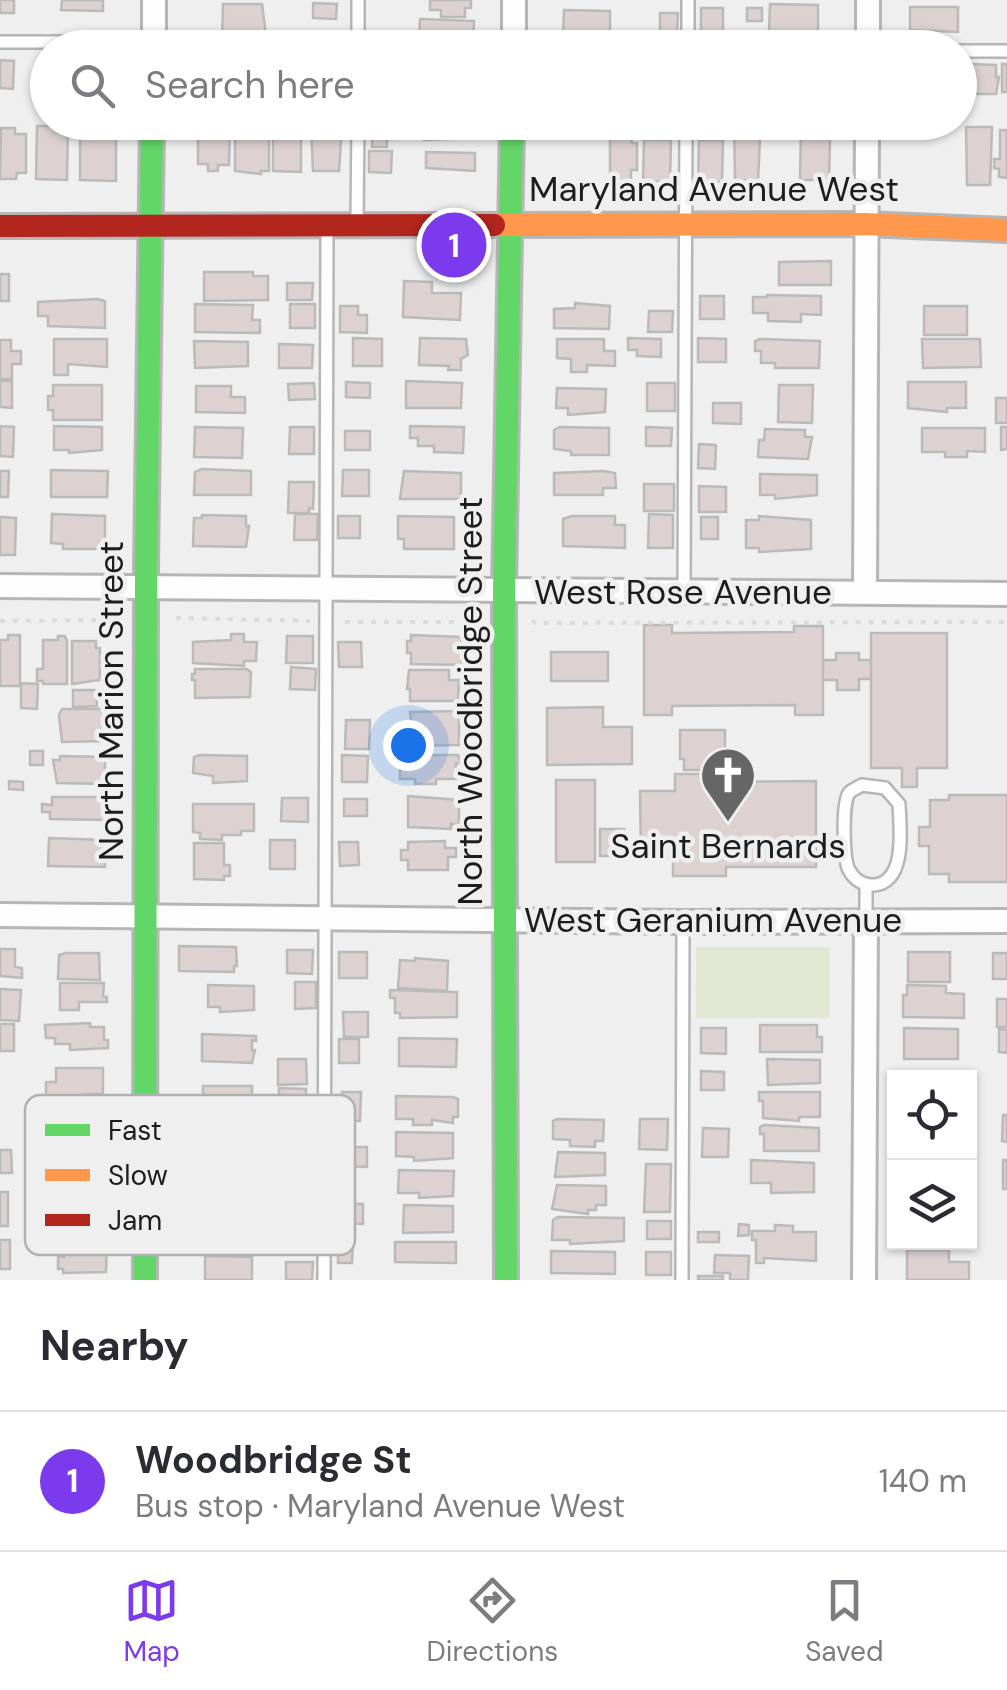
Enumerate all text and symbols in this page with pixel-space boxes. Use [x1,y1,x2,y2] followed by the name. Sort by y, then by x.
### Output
[30,30,977,140] search box
[65,58,120,113] icon: search
[145,60,355,110] text: Search here
[529,166,899,212] street label: Maryland Avenue West
[422,208,486,282] pin: 1
[447,496,493,906] street label: North Woodbridge Street
[88,541,134,861] street label: North Marion Street
[534,569,832,615] street label: West Rose Avenue
[383,720,434,771] your location
[698,745,758,824] church icon: Saint Bernards
[610,823,846,869] place label: Saint Bernards
[524,897,902,943] street label: West Geranium Avenue
[887,1070,977,1250] map controls
[887,1070,977,1160] button: locate
[25,1095,355,1255] legend
[108,1112,162,1149] text: Fast
[108,1157,168,1194] text: Slow
[887,1160,977,1250] button: layers
[108,1202,162,1239] text: Jam
[40,1318,189,1373] text: Nearby
[135,1435,412,1485] text: Woodbridge St
[67,1460,78,1502] text: 1
[879,1460,967,1502] text: 140 m
[135,1485,625,1527] text: Bus stop · Maryland Avenue West
[123,1573,180,1670] tab: Map
[427,1573,558,1670] tab: Directions
[805,1573,884,1670] tab: Saved

